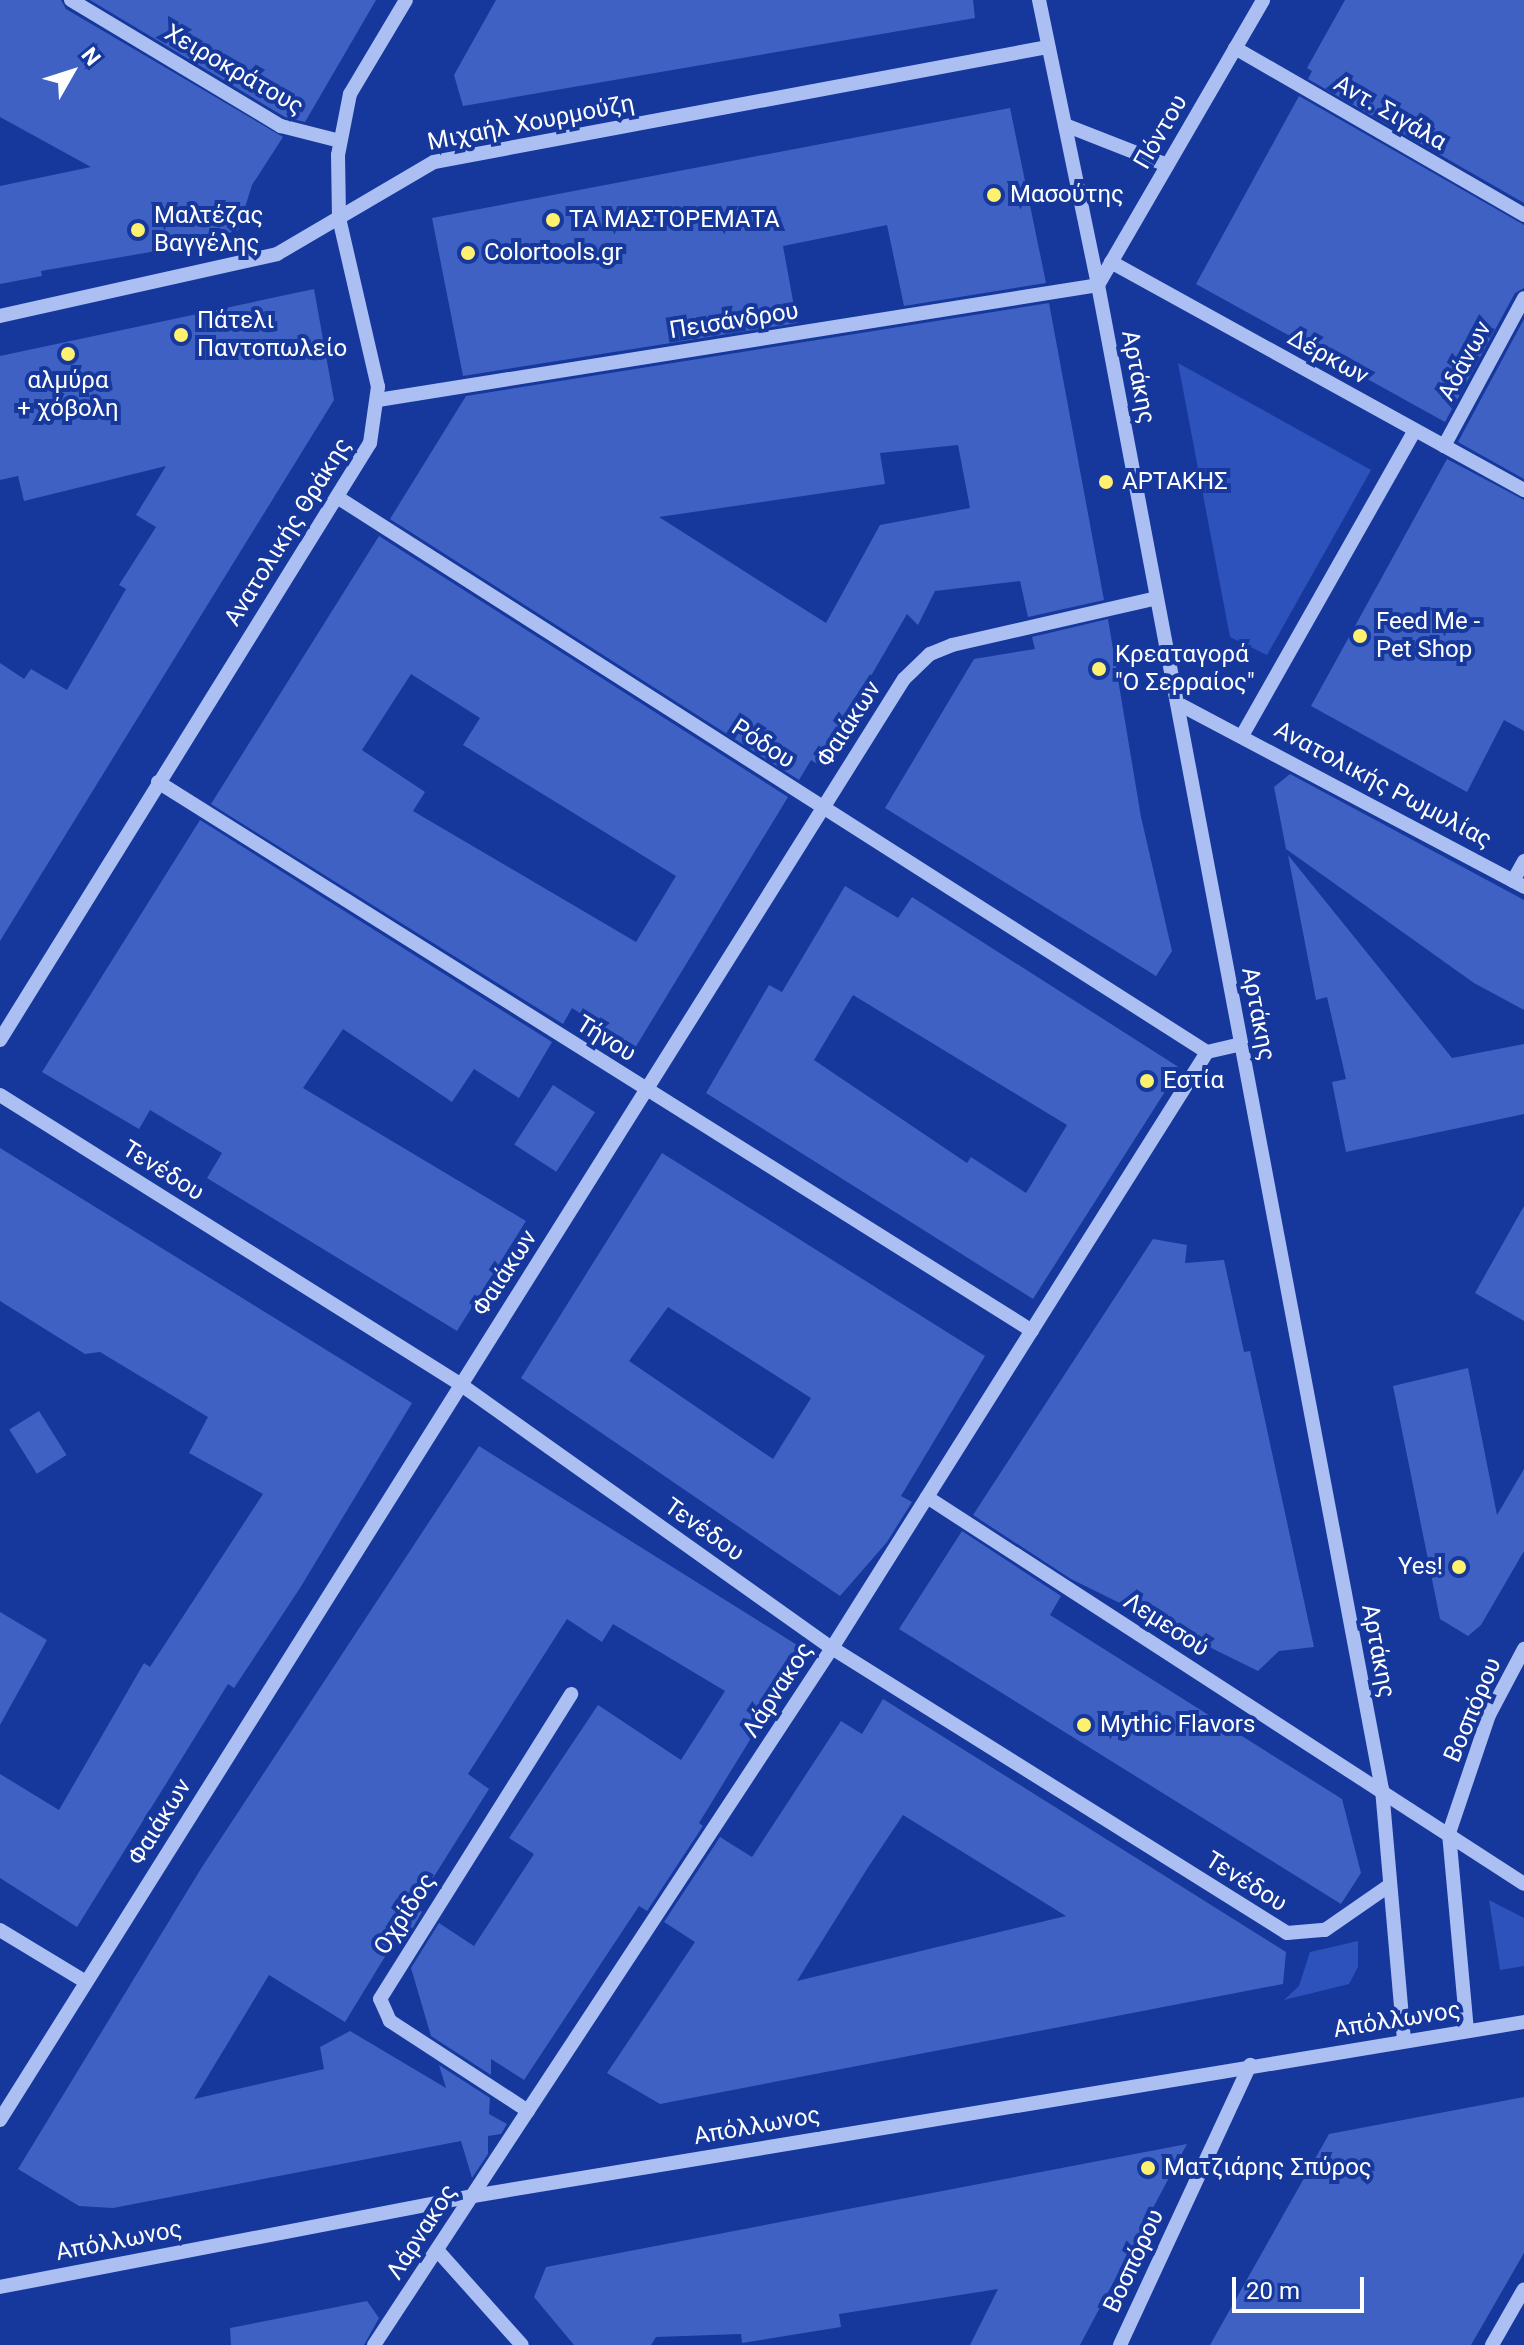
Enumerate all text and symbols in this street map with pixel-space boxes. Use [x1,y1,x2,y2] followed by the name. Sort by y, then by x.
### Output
[159,19,309,121] street label: Χειροκράτους
[32,32,112,112] north arrow
[76,43,106,70] text: N
[1329,69,1451,157] street label: Αντ. Σιγάλα
[425,89,637,157] street label: Μιχαήλ Χουρμούζη
[1128,90,1194,174] street label: Πόντου
[1010,181,1124,209] place label: Μασούτης
[985,186,1003,204] marker: Μασούτης
[154,202,263,258] place label: Μαλτέζας Βαγγέλης
[569,206,780,234] place label: ΤΑ ΜΑΣΤΟΡΕΜΑΤΑ
[544,211,562,229] marker: ΤΑ ΜΑΣΤΟΡΕΜΑΤΑ
[129,221,147,239] marker: Μαλτέζας Βαγγέλης
[484,239,623,267] place label: Colortools.gr
[459,244,477,262] marker: Colortools.gr
[667,297,801,345] street label: Πεισάνδρου
[197,307,347,363] place label: Πάτελι Παντοπωλείο
[1432,316,1498,406] street label: Αδάνων
[1282,323,1374,391] street label: Δέρκων
[172,326,190,344] marker: Πάτελι Παντοπωλείο
[1115,328,1161,426] street label: Αρτάκης
[59,345,77,363] marker: αλμύρα + χόβολη
[17,367,119,423] place label: αλμύρα + χόβολη
[218,433,358,631] street label: Ανατολικής Θράκης
[1122,468,1228,496] place label: ΑΡΤΑΚΗΣ
[1097,473,1115,491] marker: ΑΡΤΑΚΗΣ
[1376,608,1480,664] place label: Feed Me - Pet Shop
[1351,627,1369,645] marker: Feed Me - Pet Shop
[1115,641,1255,697] place label: Κρεαταγορά "Ο Σερραίος"
[1090,660,1108,678] marker: Κρεαταγορά "Ο Σερραίος"
[811,676,887,772] street label: Φαιάκων
[726,713,800,775] street label: Ρόδου
[1269,715,1497,855] street label: Ανατολικής Ρωμυλίας
[1235,965,1281,1063] street label: Αρτάκης
[571,1010,641,1068] street label: Τήνου
[1163,1067,1224,1095] place label: Εστία
[1138,1072,1156,1090] marker: Εστία
[117,1135,209,1207] street label: Τενέδου
[467,1225,543,1321] street label: Φαιάκων
[659,1492,749,1568] street label: Τενέδου
[1398,1553,1443,1581] place label: Yes!
[1450,1558,1468,1576] marker: Yes!
[1118,1587,1214,1663] street label: Λεμεσού
[1355,1602,1401,1700] street label: Αρτάκης
[737,1637,819,1743] street label: Λάρνακος
[1438,1653,1508,1767] street label: Βοσπόρου
[1100,1711,1255,1739] place label: Mythic Flavors
[1075,1716,1093,1734] marker: Mythic Flavors
[122,1773,198,1871] street label: Φαιάκων
[1200,1846,1292,1918] street label: Τενέδου
[368,1868,442,1960] street label: Οχρίδος
[1331,1996,1463,2044] street label: Απόλλωνος
[691,2101,823,2151] street label: Απόλλωνος
[1164,2154,1372,2182] place label: Ματζιάρης Σπύρος
[1139,2159,1157,2177] marker: Ματζιάρης Σπύρος
[381,2179,463,2285] street label: Λάρνακος
[1098,2205,1170,2317] street label: Βοσπόρου
[53,2215,185,2267] street label: Απόλλωνος
[1236,2261,1368,2311] scale bar
[1246,2277,1300,2305] text: 20 m

